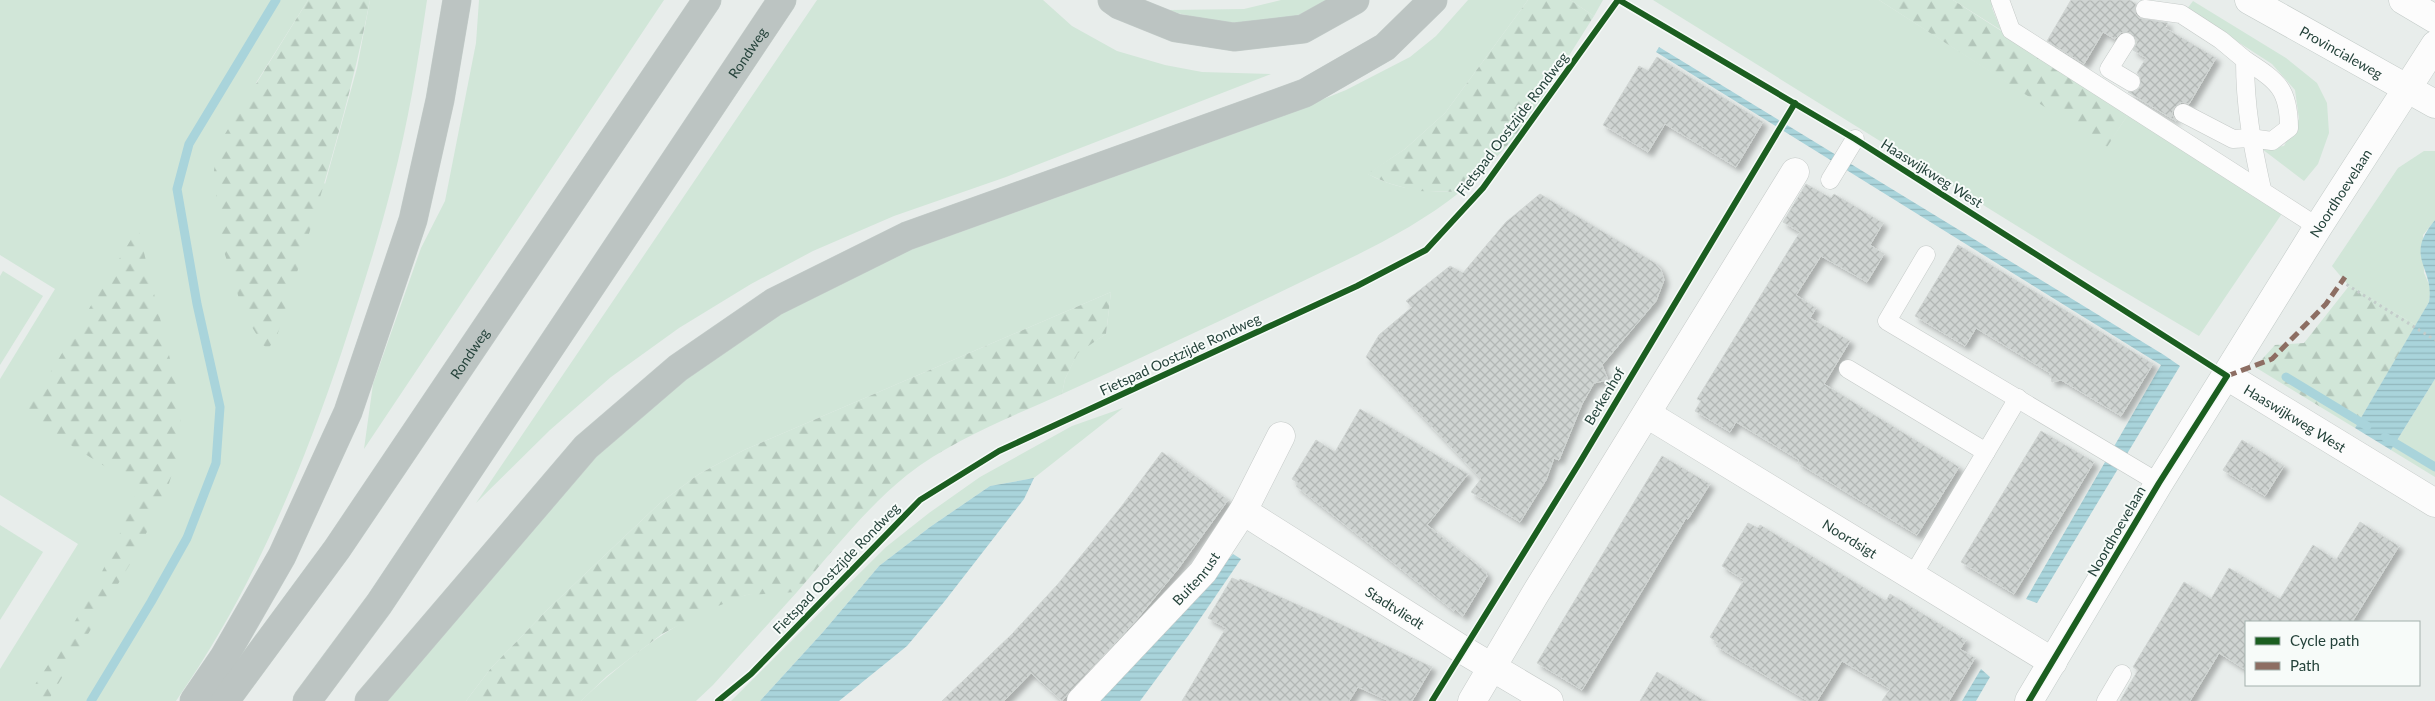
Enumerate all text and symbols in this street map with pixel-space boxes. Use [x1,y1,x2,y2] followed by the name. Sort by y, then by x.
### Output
[2297,22,2386,82] street label: Provincialeweg
[724,24,770,81] street label: Rondweg
[1452,49,1572,199] street label: Fietspad Oostzijde Rondweg
[1878,135,1986,211] street label: Haaswijkweg West
[2306,145,2375,240] street label: Noordhoevelaan
[1097,309,1263,399] street label: Fietspad Oostzijde Rondweg
[446,325,492,382] street label: Rondweg
[1580,364,1628,428] street label: Berkenhof
[2241,380,2349,455] street label: Haaswijkweg West
[2083,483,2149,579] street label: Noordhoevelaan
[769,499,903,637] street label: Fietspad Oostzijde Rondweg
[1820,515,1880,561] street label: Noordsigt
[1168,548,1223,608] street label: Buitenrust
[1363,582,1428,632] street label: Stadtvliedt
[2245,621,2420,686] legend
[2290,631,2359,649] text: Cycle path
[2290,656,2320,674] text: Path

